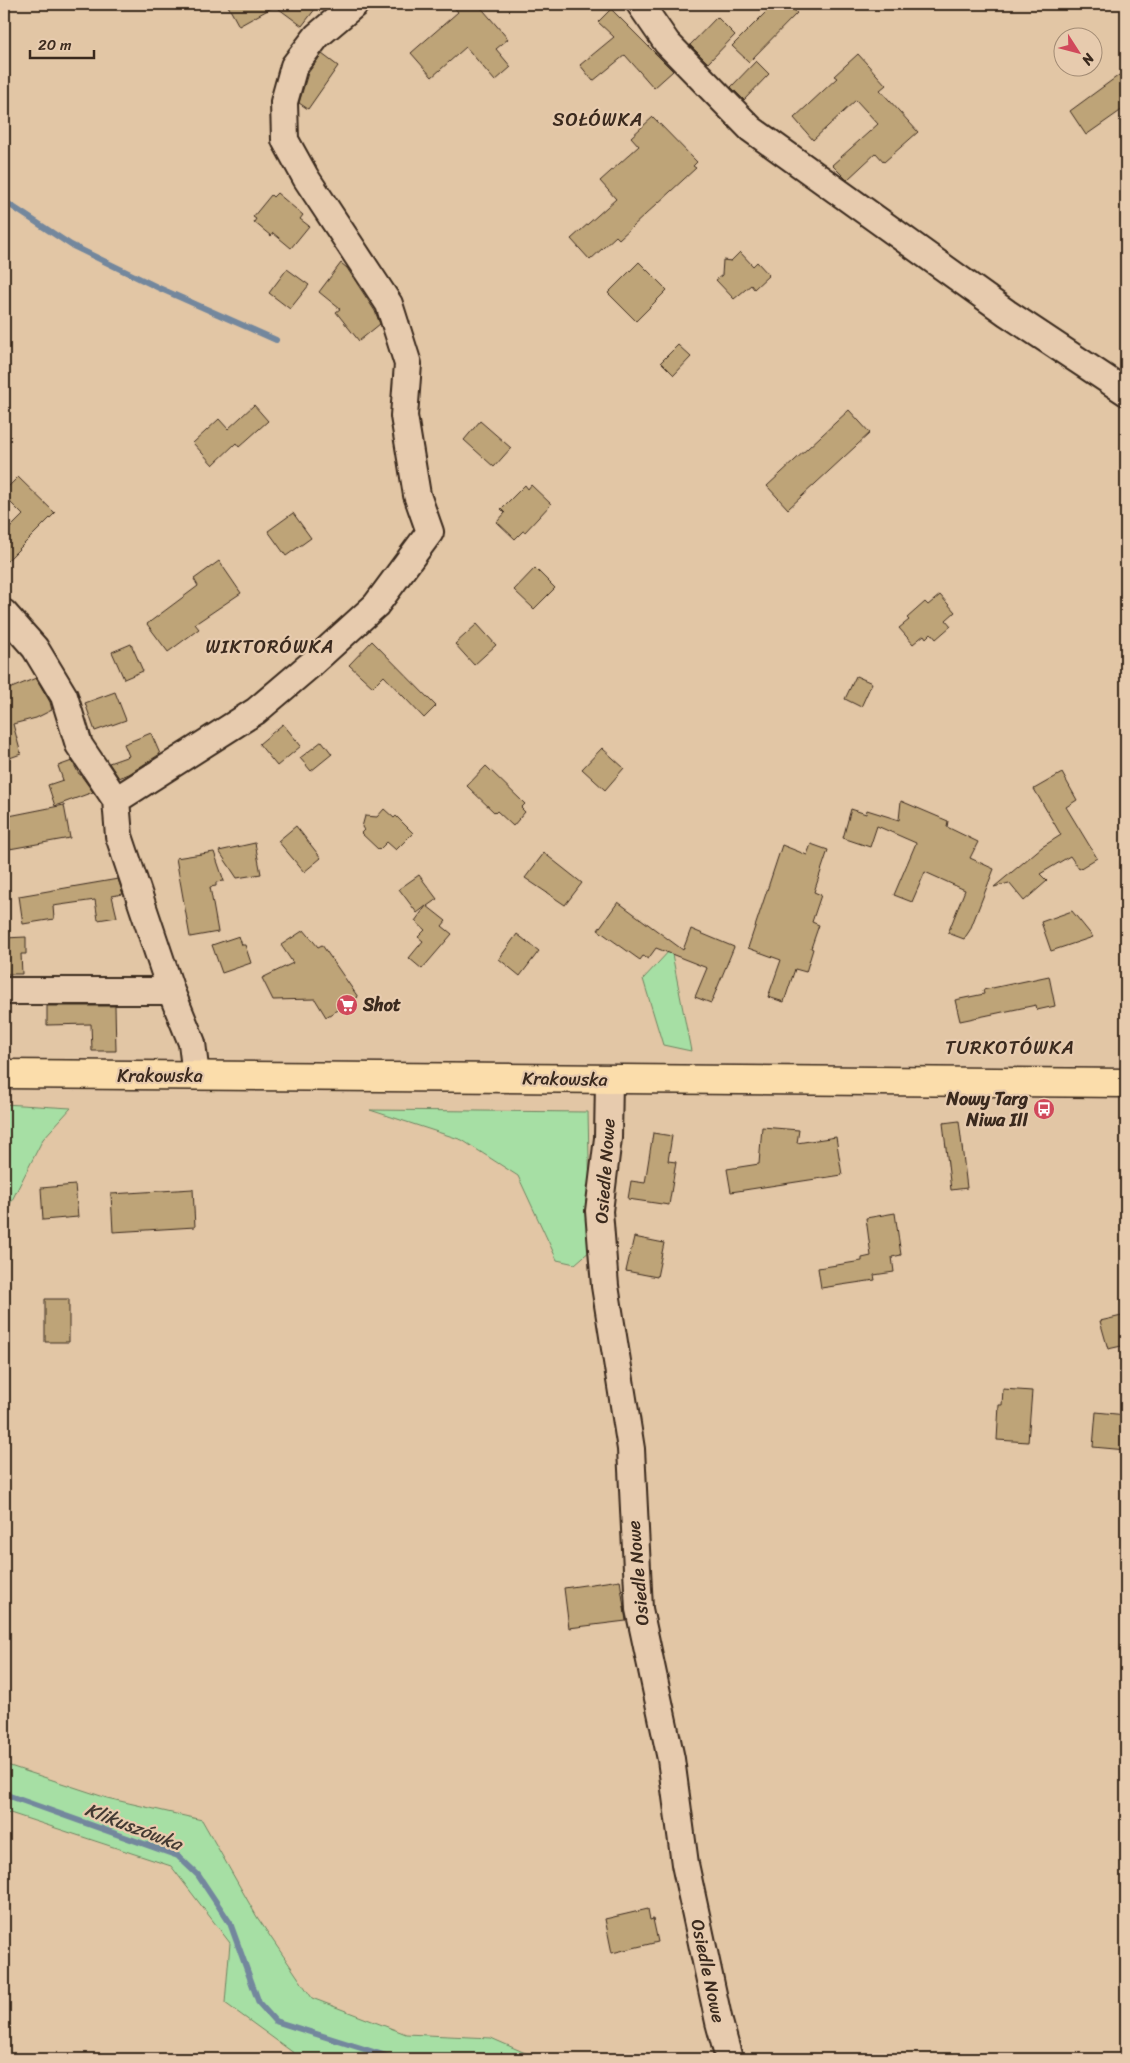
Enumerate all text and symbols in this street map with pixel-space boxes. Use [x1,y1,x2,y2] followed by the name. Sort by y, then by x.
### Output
[30,28,94,60] scale bar
[1052,28,1102,78] north arrow
[38,32,72,58] text: 20 m
[1075,47,1102,71] text: N
[553,103,644,136] district label: SOŁÓWKA
[205,630,335,663] district label: WIKTORÓWKA
[362,989,401,1021] place label: Shot
[335,993,359,1017] supermarket icon: Shot
[945,1031,1075,1064] district label: TURKOTÓWKA
[117,1060,203,1092] street label: Krakowska
[522,1062,608,1096] street label: Krakowska
[945,1083,1028,1136] place label: Nowy Targ Niwa III
[1032,1097,1056,1121] bus stop icon: Nowy Targ Niwa III
[585,1117,625,1225] street label: Osiedle Nowe
[617,1519,659,1627] street label: Osiedle Nowe
[80,1793,189,1861] water label: Klikuszówka
[681,1916,735,2026] street label: Osiedle Nowe

